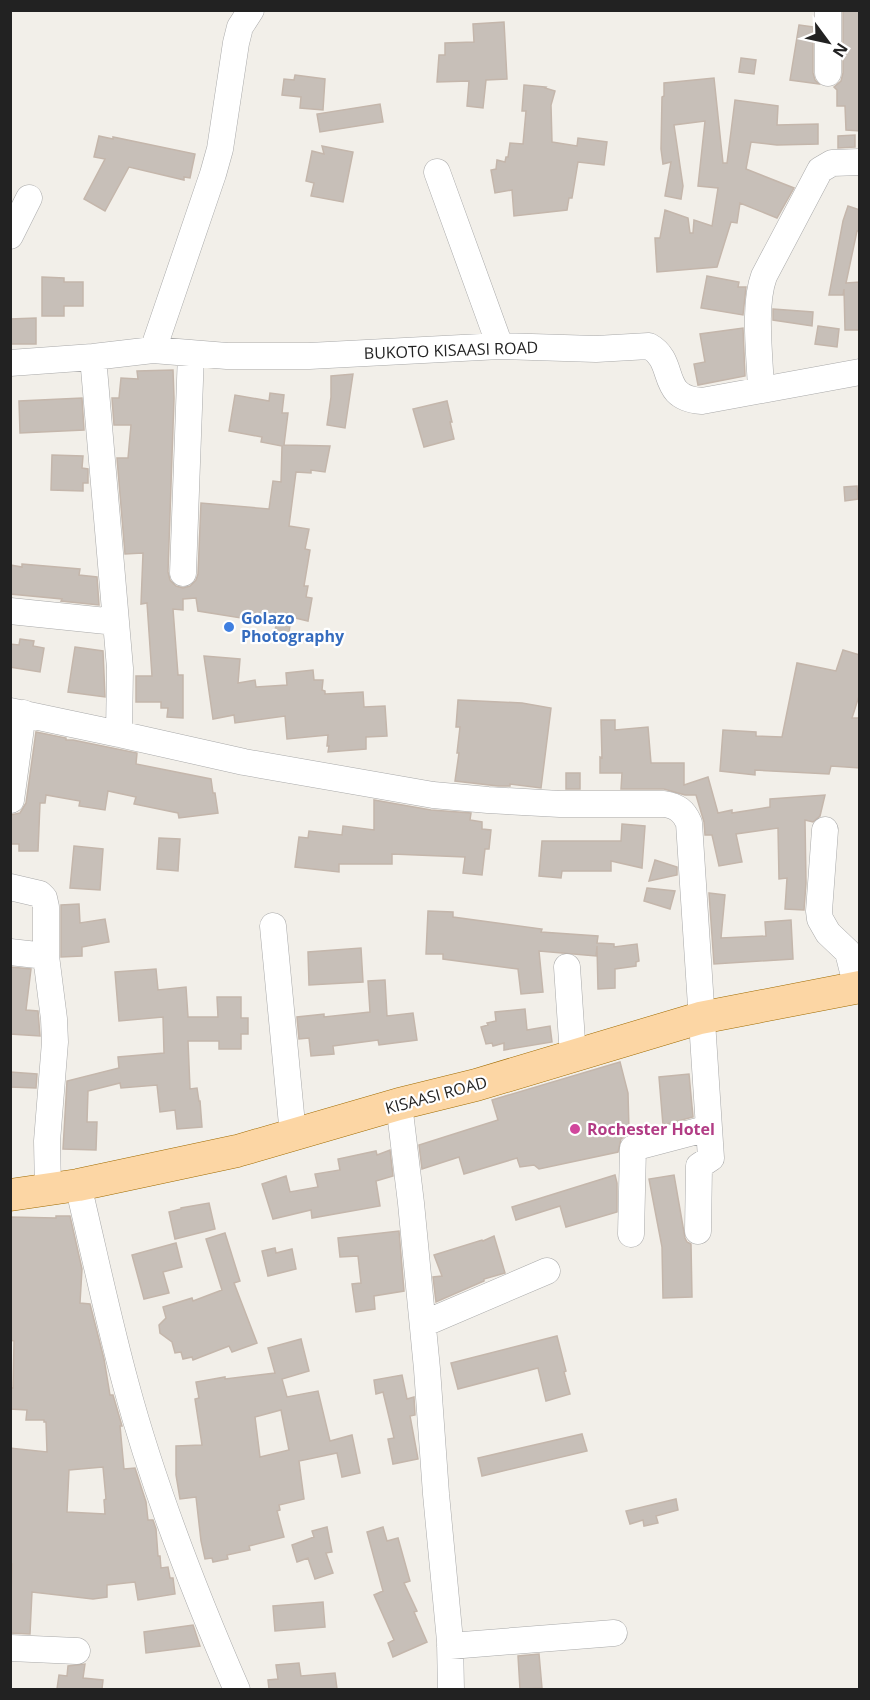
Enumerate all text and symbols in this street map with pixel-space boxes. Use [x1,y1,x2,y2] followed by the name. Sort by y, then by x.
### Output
[798,12,858,72] north arrow
[828,39,853,62] text: N
[363,336,539,364] street label: BUKOTO KISAASI ROAD
[241,607,345,647] place label: Golazo Photography
[222,620,236,634] marker: Golazo Photography
[383,1071,489,1119] street label: KISAASI ROAD
[587,1118,715,1140] place label: Rochester Hotel
[568,1122,582,1136] marker: Rochester Hotel

